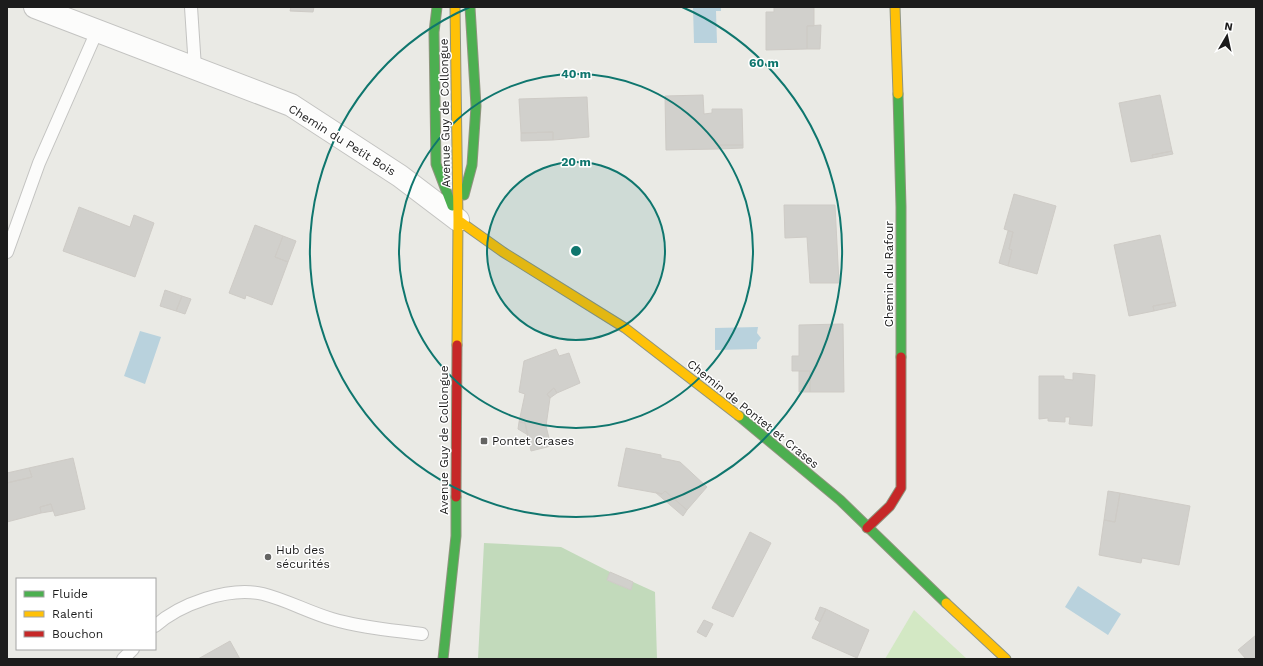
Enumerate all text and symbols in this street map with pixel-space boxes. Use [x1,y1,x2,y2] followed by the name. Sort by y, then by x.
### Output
[1207,16,1247,56] north arrow
[1223,20,1234,34] text: N
[437,38,453,188] street label: Avenue Guy de Collongue
[749,56,779,70] text: 60 m
[561,67,591,81] text: 40 m
[286,101,398,179] street label: Chemin du Petit Bois
[561,155,591,169] text: 20 m
[882,221,896,327] street label: Chemin du Rafour
[569,244,583,258] centre of rings
[684,357,822,471] street label: Chemin de Pontet et Crases
[437,365,451,515] street label: Avenue Guy de Collongue
[492,434,574,448] place label: Pontet Crases
[479,436,489,446] marker: Pontet Crases
[276,543,330,571] place label: Hub des sécurités
[263,552,273,562] marker: Hub des sécurités
[16,578,156,650] legend
[52,587,88,601] text: Fluide
[52,607,93,621] text: Ralenti
[52,627,103,641] text: Bouchon

